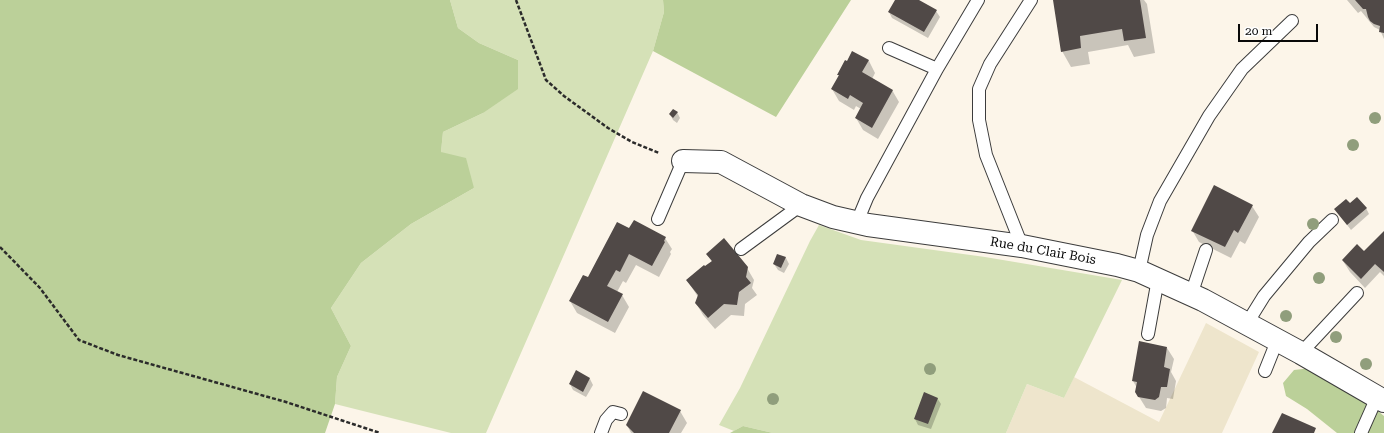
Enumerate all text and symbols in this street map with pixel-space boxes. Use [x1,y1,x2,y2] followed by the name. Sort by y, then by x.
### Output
[1240,16,1320,42] scale bar
[1245,24,1272,38] text: 20 m
[989,234,1097,268] street label: Rue du Clair Bois

